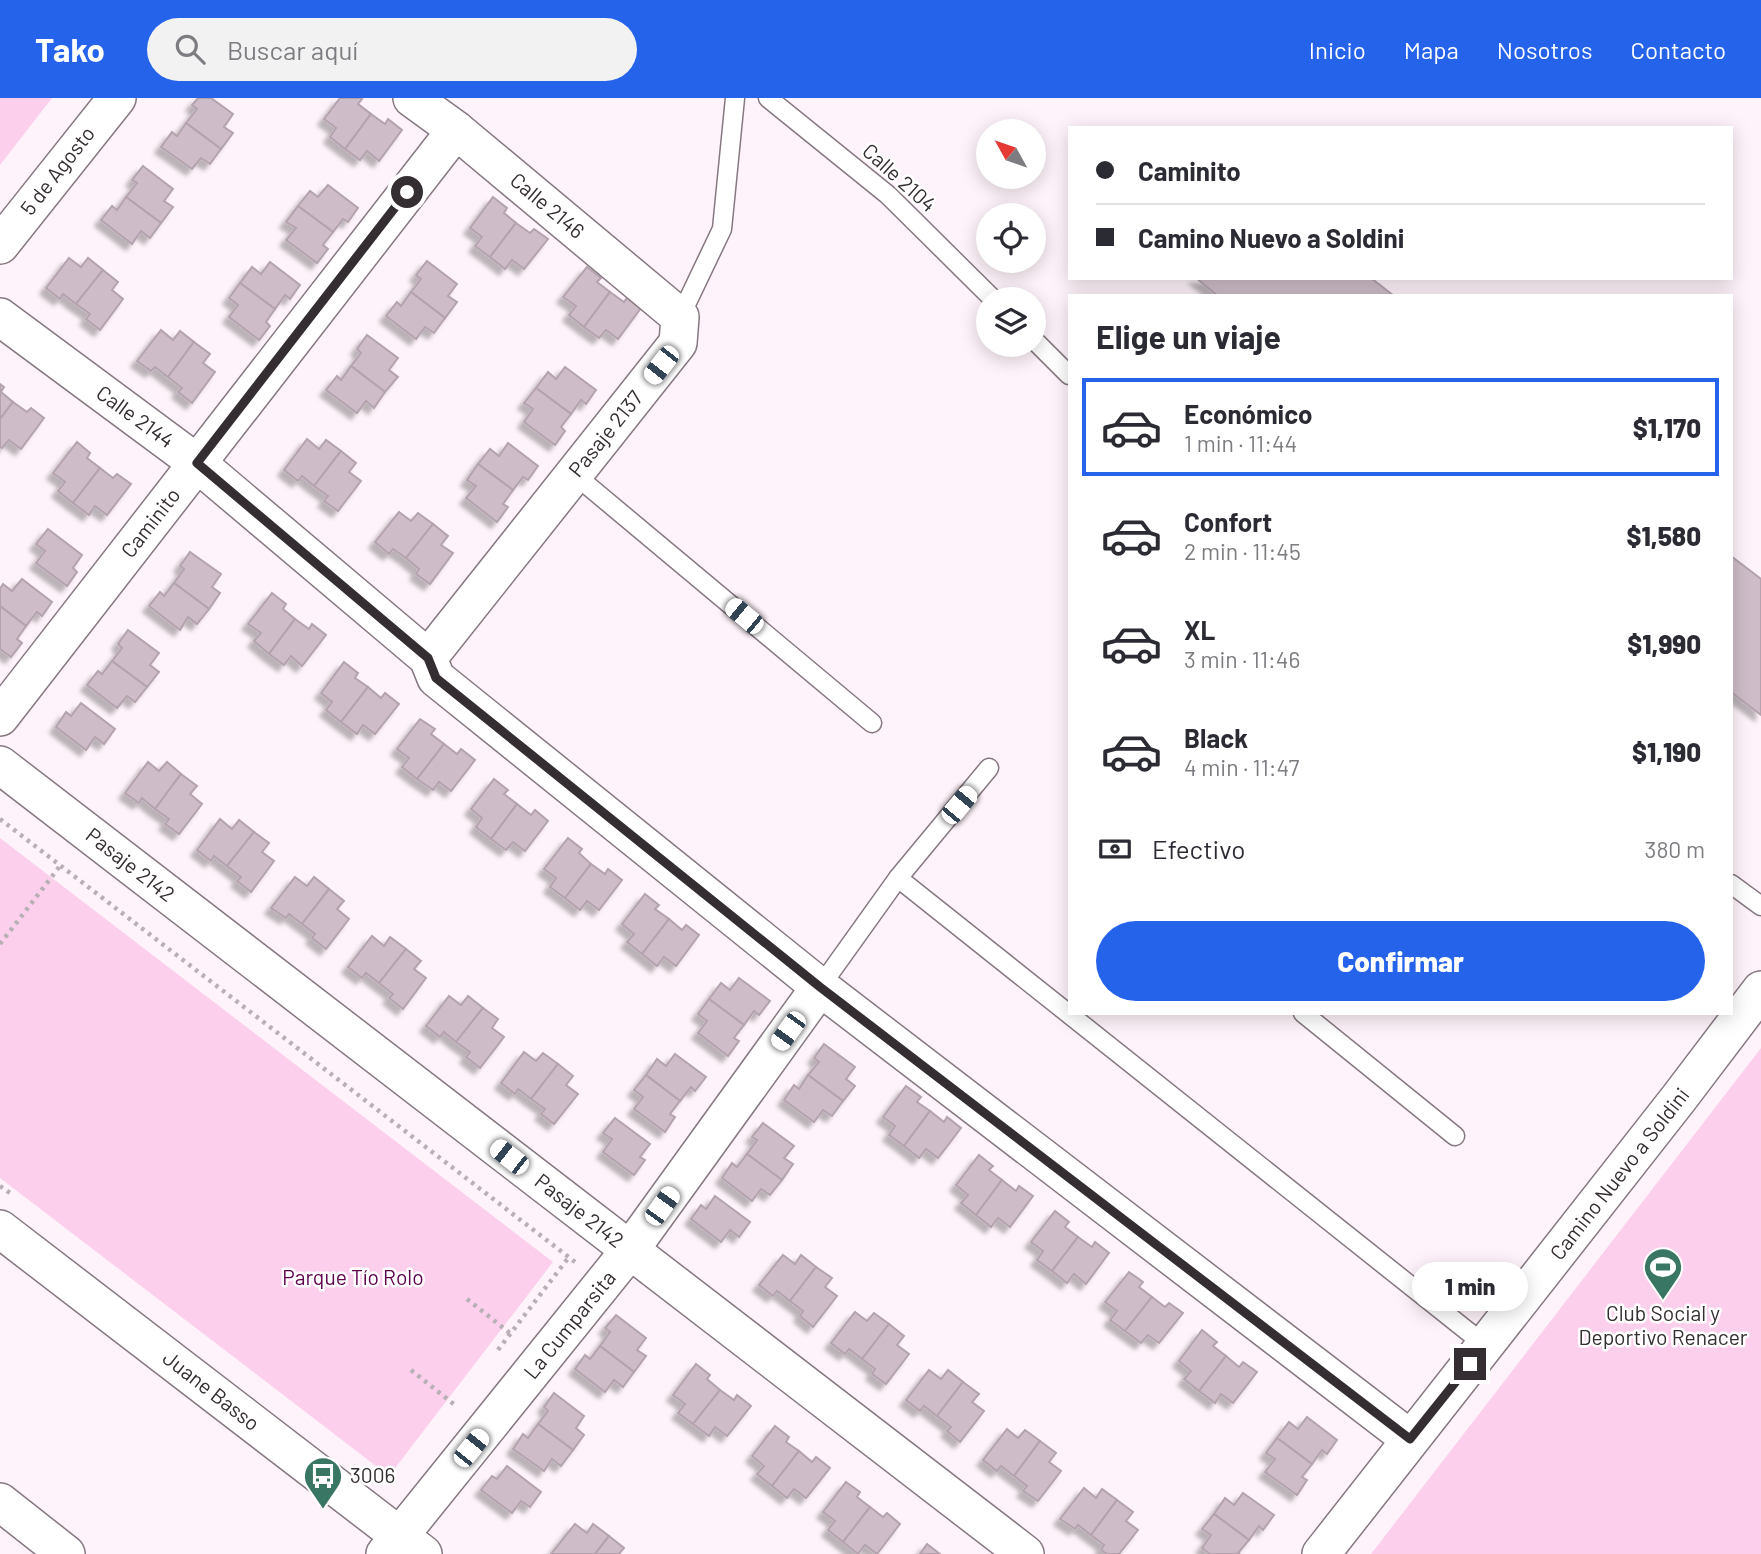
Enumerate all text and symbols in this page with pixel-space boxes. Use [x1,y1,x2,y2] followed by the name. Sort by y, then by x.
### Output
[147,18,637,81] search box
[35,29,105,69] text: Tako
[171,30,209,68] icon: search
[227,34,358,65] text: Buscar aquí
[1309,35,1366,64] text: Inicio
[1404,35,1459,64] text: Mapa
[1497,35,1593,64] text: Nosotros
[1631,35,1726,64] text: Contacto
[976,119,1046,189] north arrow
[976,119,1046,357] map controls
[14,121,99,219] street label: 5 de Agosto
[858,137,942,216] street label: Calle 2104
[1138,155,1241,186] text: Caminito
[506,167,590,243] street label: Calle 2146
[391,176,423,208] route start
[976,203,1046,273] button: locate
[1138,222,1404,253] text: Camino Nuevo a Soldini
[976,287,1046,357] button: layers
[1096,317,1281,355] text: Elige un viaje
[640,342,683,388] car
[92,379,180,452] street label: Calle 2144
[563,385,647,481] street label: Pasaje 2137
[1100,396,1163,459] icon: car
[1184,398,1313,429] text: Económico
[1633,412,1701,443] text: $1,170
[1184,429,1297,457] text: 1 min · 11:44
[115,482,185,562] street label: Caminito
[1100,504,1163,567] icon: car
[1184,506,1272,537] text: Confort
[1627,520,1701,551] text: $1,580
[1184,537,1301,565] text: 2 min · 11:45
[722,594,767,638] car
[1100,612,1163,675] icon: car
[1184,614,1215,645] text: XL
[1627,628,1701,659] text: $1,990
[1184,645,1300,673] text: 3 min · 11:46
[1100,720,1163,783] icon: car
[1184,722,1248,753] text: Black
[1632,736,1701,767] text: $1,190
[1184,753,1299,781] text: 4 min · 11:47
[938,782,981,828] car
[82,821,180,906] street label: Pasaje 2142
[1096,830,1134,868] icon: cash
[1152,833,1245,864] text: Efectivo
[1645,835,1705,863] text: 380 m
[1096,921,1705,1001] button: Confirmar
[768,1008,809,1054] car
[1544,1082,1694,1264] street label: Camino Nuevo a Soldini
[486,1136,533,1178] car
[531,1167,629,1252] street label: Pasaje 2142
[642,1183,683,1229] car
[1642,1246,1684,1301] sports icon: Club Social y Deportivo Renacer
[1412,1262,1528,1312] callout: 1 min
[282,1264,424,1289] park label: Parque Tío Rolo
[518,1265,620,1383] street label: La Cumparsita
[1445,1272,1495,1300] text: 1 min
[1579,1300,1748,1349] place label: Club Social y Deportivo Renacer
[159,1344,265,1435] street label: Juane Basso
[1454,1348,1486,1380] route end
[450,1425,493,1471] car
[302,1455,344,1510] bus stop icon: 3006
[350,1462,395,1487] place label: 3006

